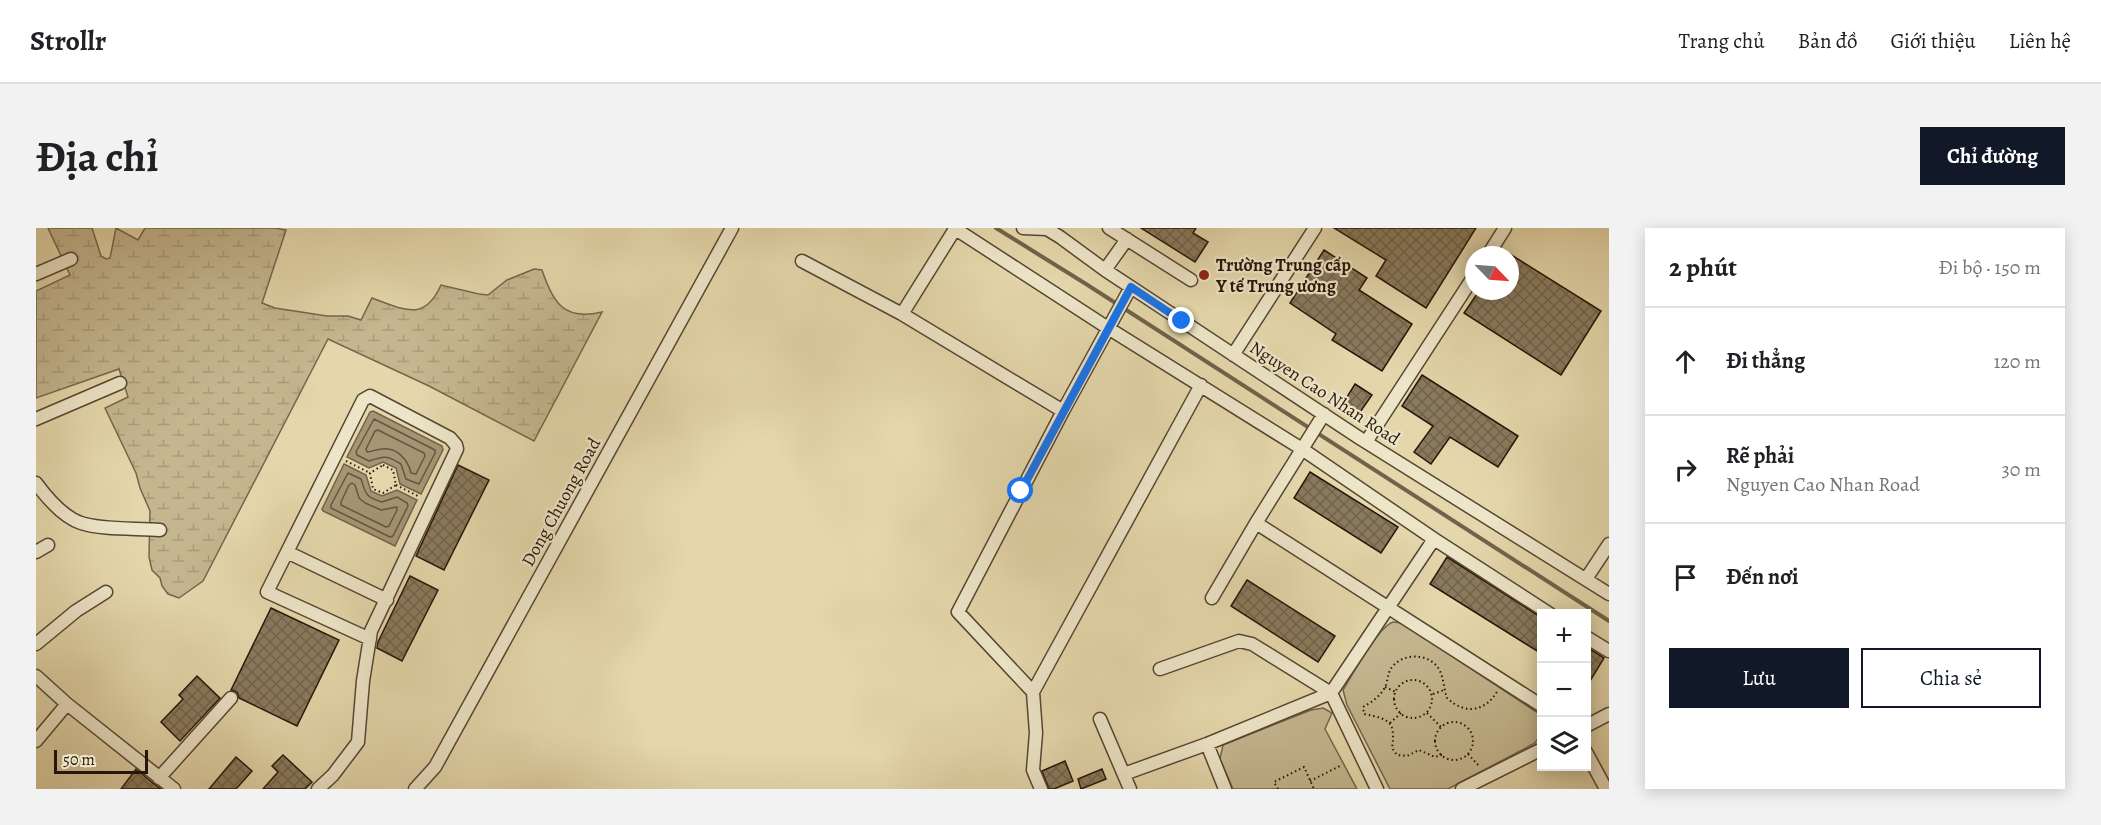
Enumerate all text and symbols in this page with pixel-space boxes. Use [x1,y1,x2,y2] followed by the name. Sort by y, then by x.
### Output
[30,22,106,60] text: Strollr
[1679,27,1765,55] text: Trang chủ
[1798,27,1857,55] text: Bản đồ
[1890,27,1976,55] text: Giới thiệu
[2009,27,2071,55] text: Liên hệ
[1920,127,2065,185] button: Chỉ đường
[36,128,158,185] text: Địa chỉ
[1465,246,1519,300] north arrow
[1669,250,1737,285] text: 2 phút
[1215,253,1351,298] place label: Trường Trung cấp Y tế Trung ương
[1938,254,2041,281] text: Đi bộ · 150 m
[1197,268,1211,282] marker: Trường Trung cấp Y tế Trung ương
[1168,307,1194,333] route end
[1245,335,1405,451] street label: Nguyen Cao Nhan Road
[1669,345,1702,378] icon: ahead
[1726,346,1805,376] text: Đi thẳng
[1993,348,2041,375] text: 120 m
[516,433,606,571] street label: Dong Chuong Road
[1726,441,1794,471] text: Rẽ phải
[1669,453,1702,486] icon: right
[2001,456,2041,483] text: 30 m
[1726,471,1920,498] text: Nguyen Cao Nhan Road
[1007,477,1033,503] route start
[1669,561,1702,594] icon: arrive
[1726,562,1798,592] text: Đến nơi
[1537,609,1591,771] map controls
[1537,609,1591,663] button: +
[1669,648,1849,708] button: Lưu
[1861,648,2041,708] button: Chia sẻ
[1537,663,1591,717] button: −
[1537,717,1591,771] button: layers
[54,747,148,774] scale bar
[63,749,95,771] text: 50 m

